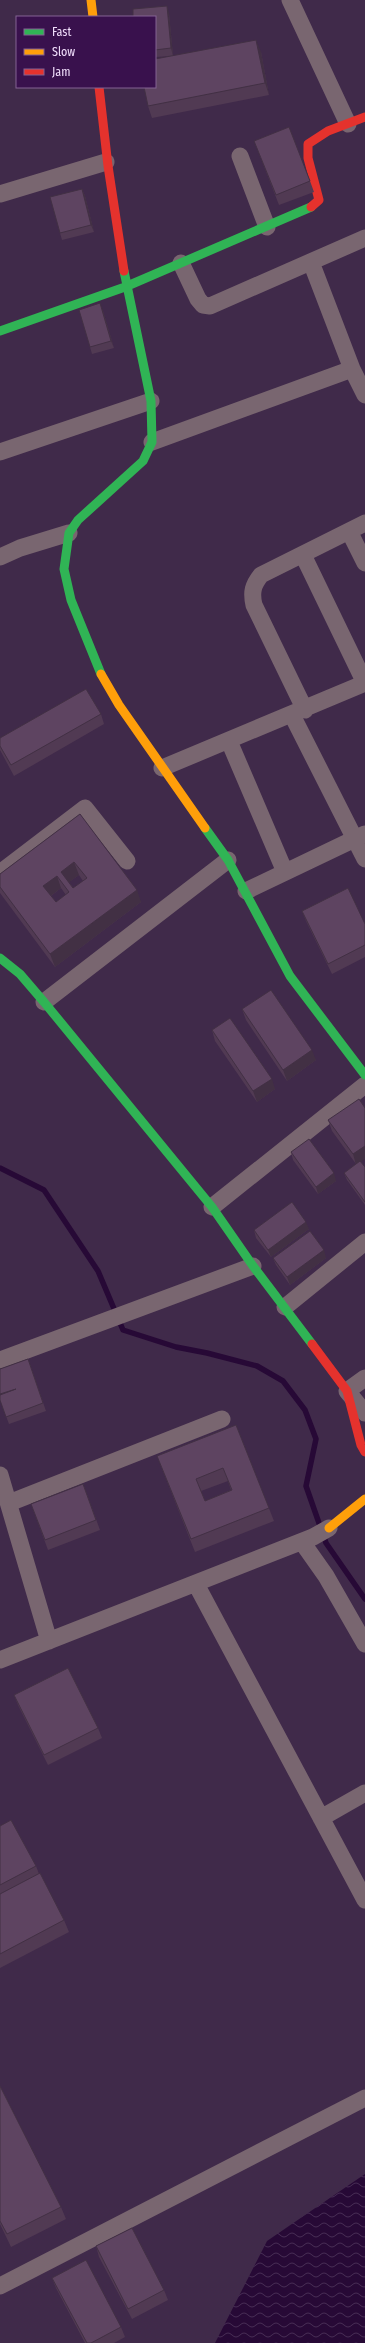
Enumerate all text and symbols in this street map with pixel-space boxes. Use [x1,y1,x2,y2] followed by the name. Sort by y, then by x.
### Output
[16,16,156,88] legend
[52,25,71,39] text: Fast
[52,45,75,59] text: Slow
[52,65,70,79] text: Jam

